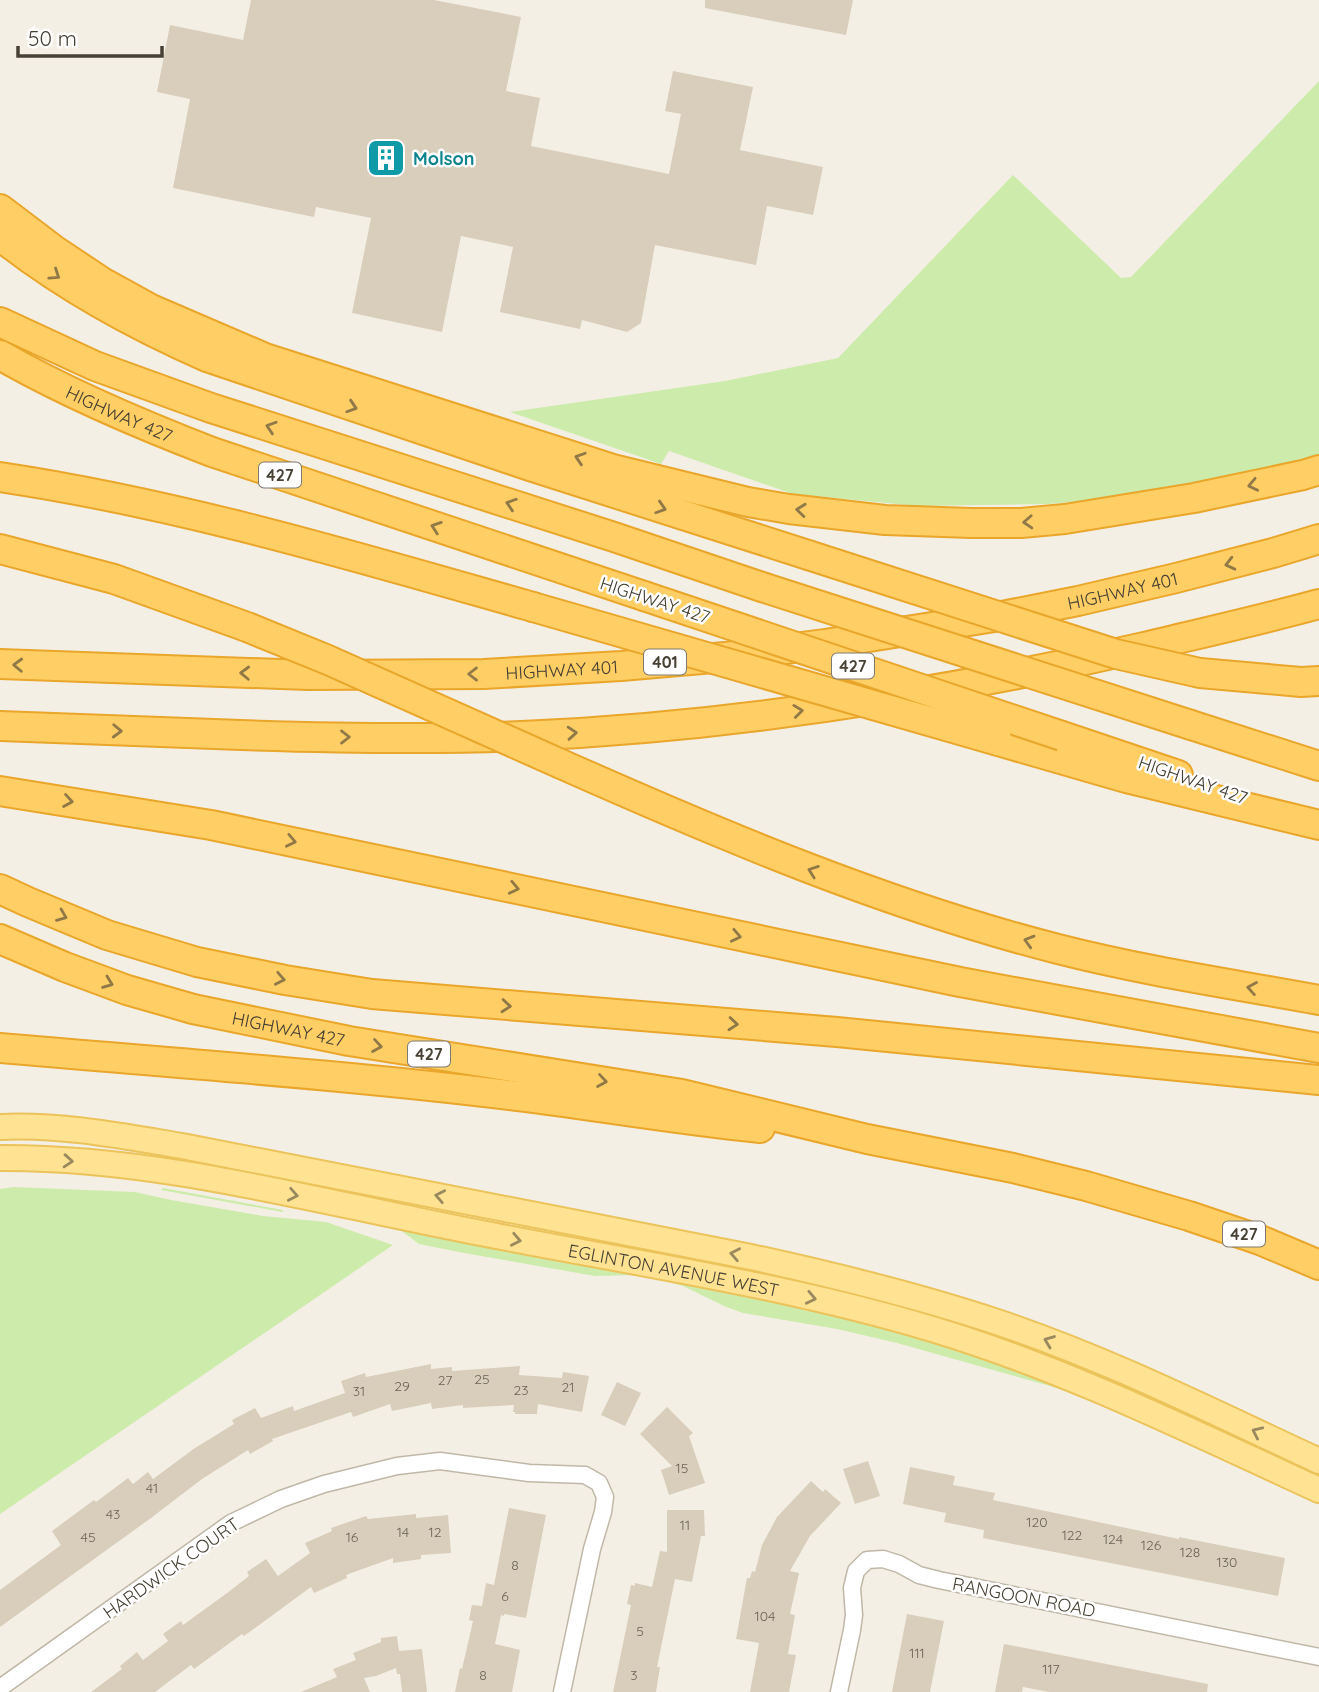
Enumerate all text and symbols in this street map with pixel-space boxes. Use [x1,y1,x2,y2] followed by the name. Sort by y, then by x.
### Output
[18,14,161,58] scale bar
[28,25,77,51] text: 50 m
[365,137,407,179] building icon: Molson
[413,147,474,170] place label: Molson
[47,267,60,280] one-way arrow
[62,380,176,447] street label: HIGHWAY 427
[345,399,357,413] one-way arrow
[265,421,277,436] one-way arrow
[575,452,587,467] one-way arrow
[259,462,301,488] road number: 427
[1247,477,1259,492] one-way arrow
[505,498,517,513] one-way arrow
[654,500,667,514] one-way arrow
[796,503,807,518] one-way arrow
[1022,514,1033,529] one-way arrow
[430,521,442,535] one-way arrow
[1224,556,1236,570] one-way arrow
[1065,566,1180,614] street label: HIGHWAY 401
[597,571,713,629] street label: HIGHWAY 427
[644,650,686,674] road number: 401
[832,653,874,678] road number: 427
[505,655,619,684] street label: HIGHWAY 401
[12,658,23,673] one-way arrow
[239,666,250,681] one-way arrow
[467,666,477,682] one-way arrow
[793,703,804,718] one-way arrow
[112,723,123,738] one-way arrow
[567,725,578,740] one-way arrow
[340,729,350,745] one-way arrow
[1135,751,1251,809] street label: HIGHWAY 427
[62,793,73,808] one-way arrow
[285,833,297,848] one-way arrow
[808,865,820,879] one-way arrow
[508,880,520,895] one-way arrow
[56,908,68,922] one-way arrow
[730,927,742,942] one-way arrow
[1023,935,1035,950] one-way arrow
[274,971,286,986] one-way arrow
[102,975,114,989] one-way arrow
[1246,981,1258,996] one-way arrow
[501,998,512,1013] one-way arrow
[230,1006,347,1051] street label: HIGHWAY 427
[728,1016,739,1031] one-way arrow
[371,1038,383,1053] one-way arrow
[408,1042,450,1066] road number: 427
[596,1073,608,1088] one-way arrow
[63,1153,74,1168] one-way arrow
[287,1187,299,1202] one-way arrow
[434,1190,446,1205] one-way arrow
[1223,1222,1265,1246] road number: 427
[510,1231,522,1246] one-way arrow
[567,1238,781,1301] street label: EGLINTON AVENUE WEST
[729,1248,741,1263] one-way arrow
[805,1289,817,1304] one-way arrow
[1043,1336,1055,1350] one-way arrow
[474,1370,490,1388] house number: 25
[438,1371,452,1389] house number: 27
[394,1377,410,1395] house number: 29
[562,1378,574,1396] house number: 21
[513,1381,529,1399] house number: 23
[353,1382,365,1400] house number: 31
[1252,1426,1264,1440] one-way arrow
[676,1459,688,1477] house number: 15
[146,1479,158,1497] house number: 41
[106,1505,120,1523] house number: 43
[98,1512,244,1624] street label: HARDWICK COURT
[1026,1513,1048,1531] house number: 120
[680,1516,690,1534] house number: 11
[397,1523,409,1541] house number: 14
[429,1523,442,1541] house number: 12
[1062,1526,1083,1544] house number: 122
[80,1528,96,1546] house number: 45
[346,1528,359,1546] house number: 16
[1103,1530,1123,1548] house number: 124
[1141,1536,1162,1554] house number: 126
[1180,1543,1200,1561] house number: 128
[1217,1553,1237,1571] house number: 130
[511,1556,519,1574] house number: 8
[951,1572,1097,1622] street label: RANGOON ROAD
[501,1587,509,1605] house number: 6
[755,1607,775,1625] house number: 104
[636,1622,644,1640] house number: 5
[909,1644,925,1662] house number: 111
[1042,1660,1060,1678] house number: 117
[479,1666,487,1684] house number: 8
[630,1666,638,1684] house number: 3

